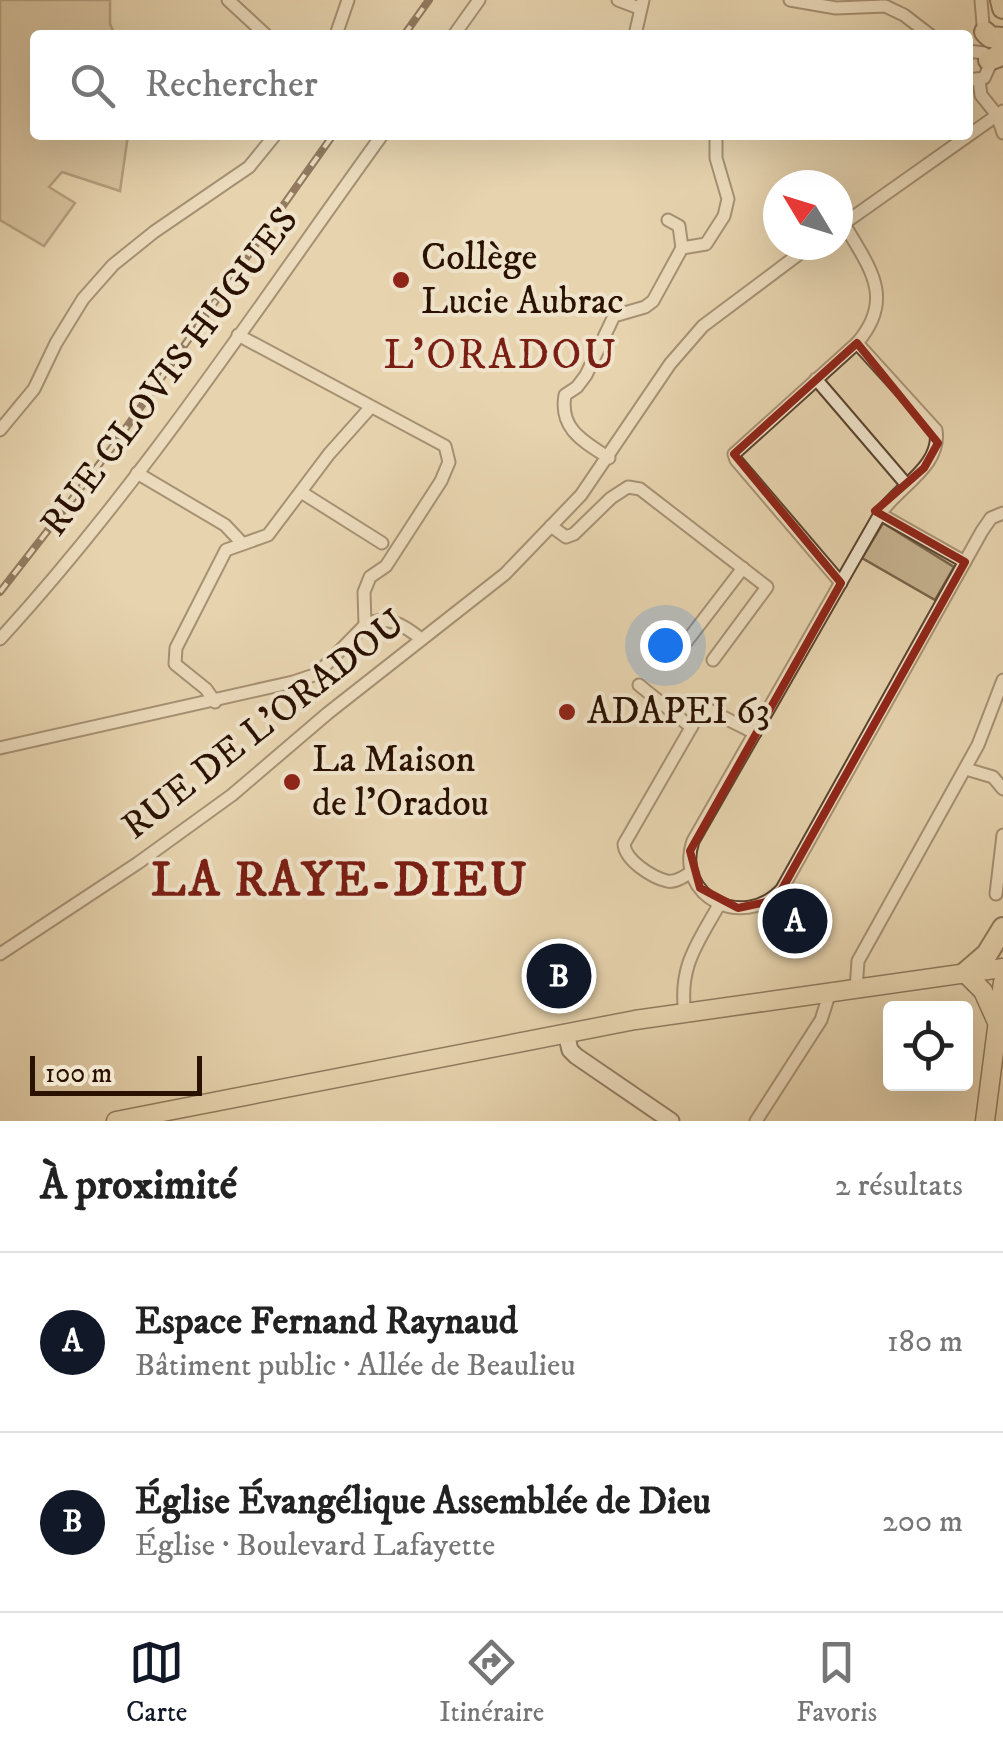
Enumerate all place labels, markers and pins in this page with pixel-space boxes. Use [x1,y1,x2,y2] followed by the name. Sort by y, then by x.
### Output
[421,234,624,326] place label: Collège Lucie Aubrac
[390,269,412,291] marker: Collège Lucie Aubrac
[587,688,770,736] place label: ADAPEI 63
[556,701,578,723] marker: ADAPEI 63
[312,736,489,828] place label: La Maison de l'Oradou
[281,771,303,793] marker: La Maison de l'Oradou
[762,884,828,958] pin: A
[526,938,592,1014] pin: B

